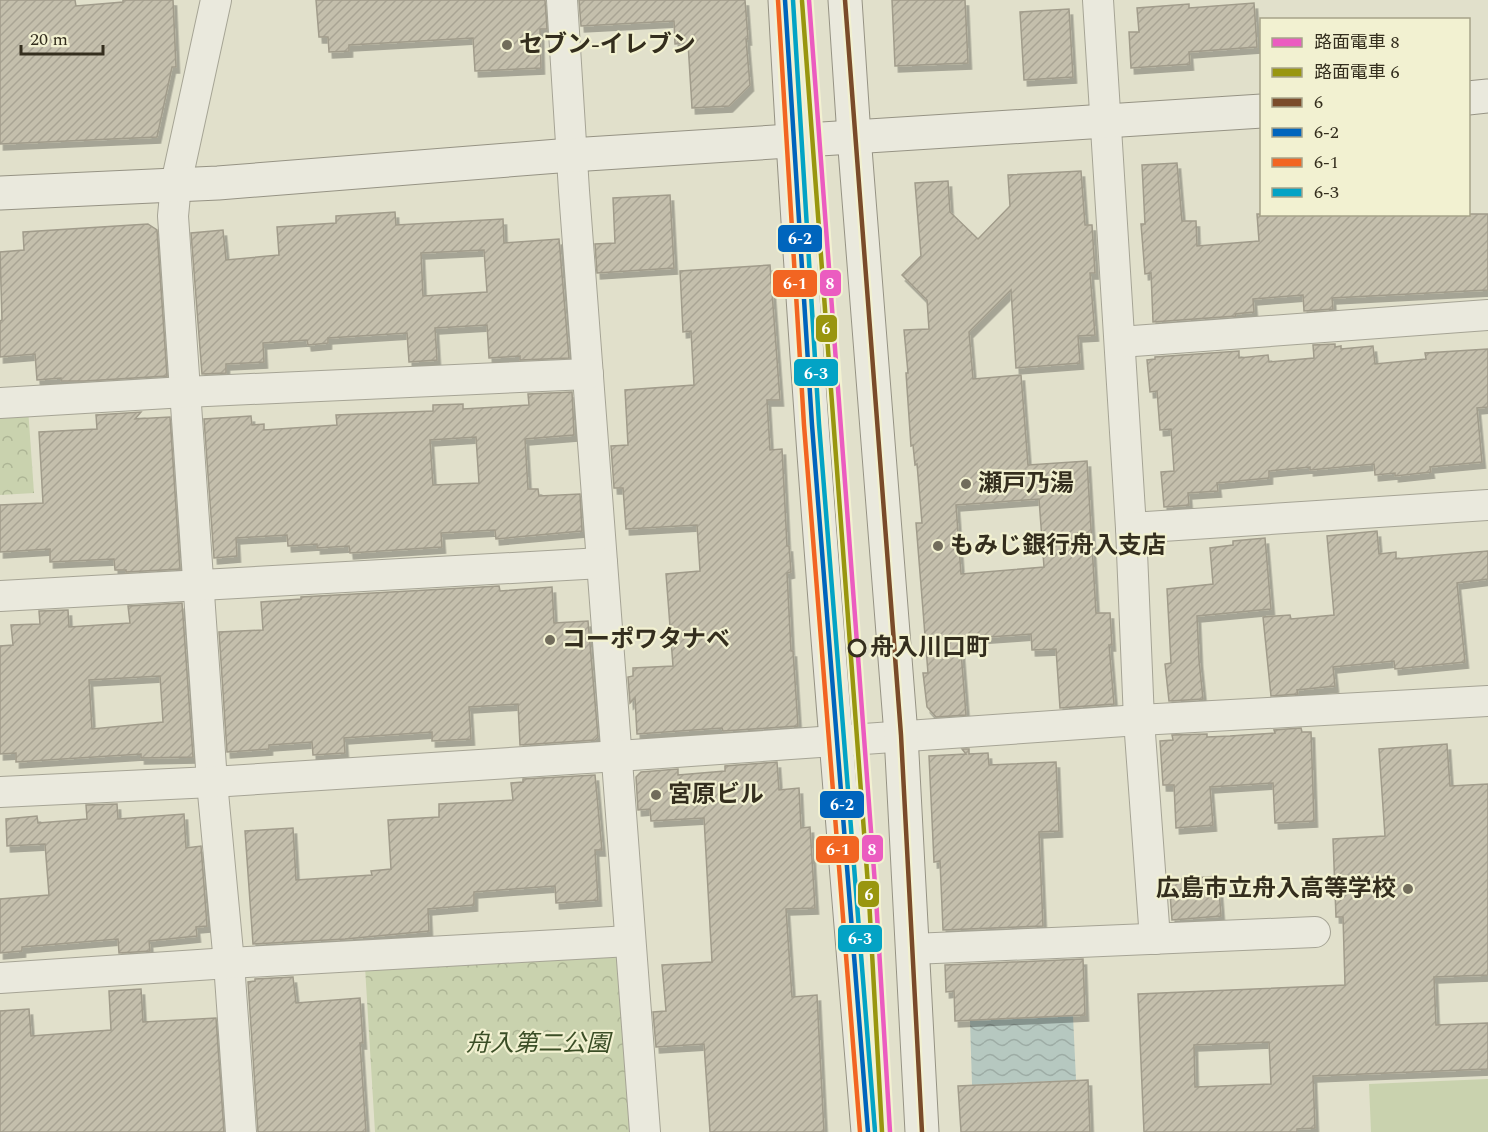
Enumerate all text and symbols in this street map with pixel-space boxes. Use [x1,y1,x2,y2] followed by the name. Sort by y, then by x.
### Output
[21,18,104,56] scale bar
[1260,18,1470,216] legend
[30,26,68,53] text: 20 m
[519,27,696,63] place label: セブン-イレブン
[1314,29,1400,56] text: 路面電車 8
[500,38,514,52] marker: セブン-イレブン
[1314,59,1400,86] text: 路面電車 6
[1314,89,1323,116] text: 6
[1314,119,1339,146] text: 6-2
[1314,149,1339,176] text: 6-1
[1314,179,1339,206] text: 6-3
[777,224,823,253] line badge: 6-2
[788,227,812,251] text: 6-2
[772,269,818,298] line badge: 6-1
[819,269,842,297] line badge: 8
[783,272,807,296] text: 6-1
[826,272,835,296] text: 8
[815,314,838,343] line badge: 6
[822,317,831,341] text: 6
[793,358,839,387] line badge: 6-3
[804,362,828,386] text: 6-3
[978,466,1074,502] place label: 瀬戸乃湯
[959,477,973,491] marker: 瀬戸乃湯
[950,528,1166,564] place label: もみじ銀行舟入支店
[931,539,945,553] marker: もみじ銀行舟入支店
[562,622,730,658] place label: コーポワタナベ
[870,630,990,666] place label: 舟入川口町
[543,633,557,647] marker: コーポワタナベ
[848,639,866,657] marker: 舟入川口町
[668,777,764,813] place label: 宮原ビル
[649,788,663,802] marker: 宮原ビル
[819,790,865,819] line badge: 6-2
[830,793,854,817] text: 6-2
[861,834,884,863] line badge: 8
[815,835,860,864] line badge: 6-1
[826,838,850,862] text: 6-1
[868,838,877,862] text: 8
[1156,871,1396,907] place label: 広島市立舟入高等学校
[857,880,880,908] line badge: 6
[1401,882,1415,896] marker: 広島市立舟入高等学校
[865,883,874,907] text: 6
[837,924,883,953] line badge: 6-3
[848,927,872,951] text: 6-3
[466,1026,613,1062] park label: 舟入第二公園

